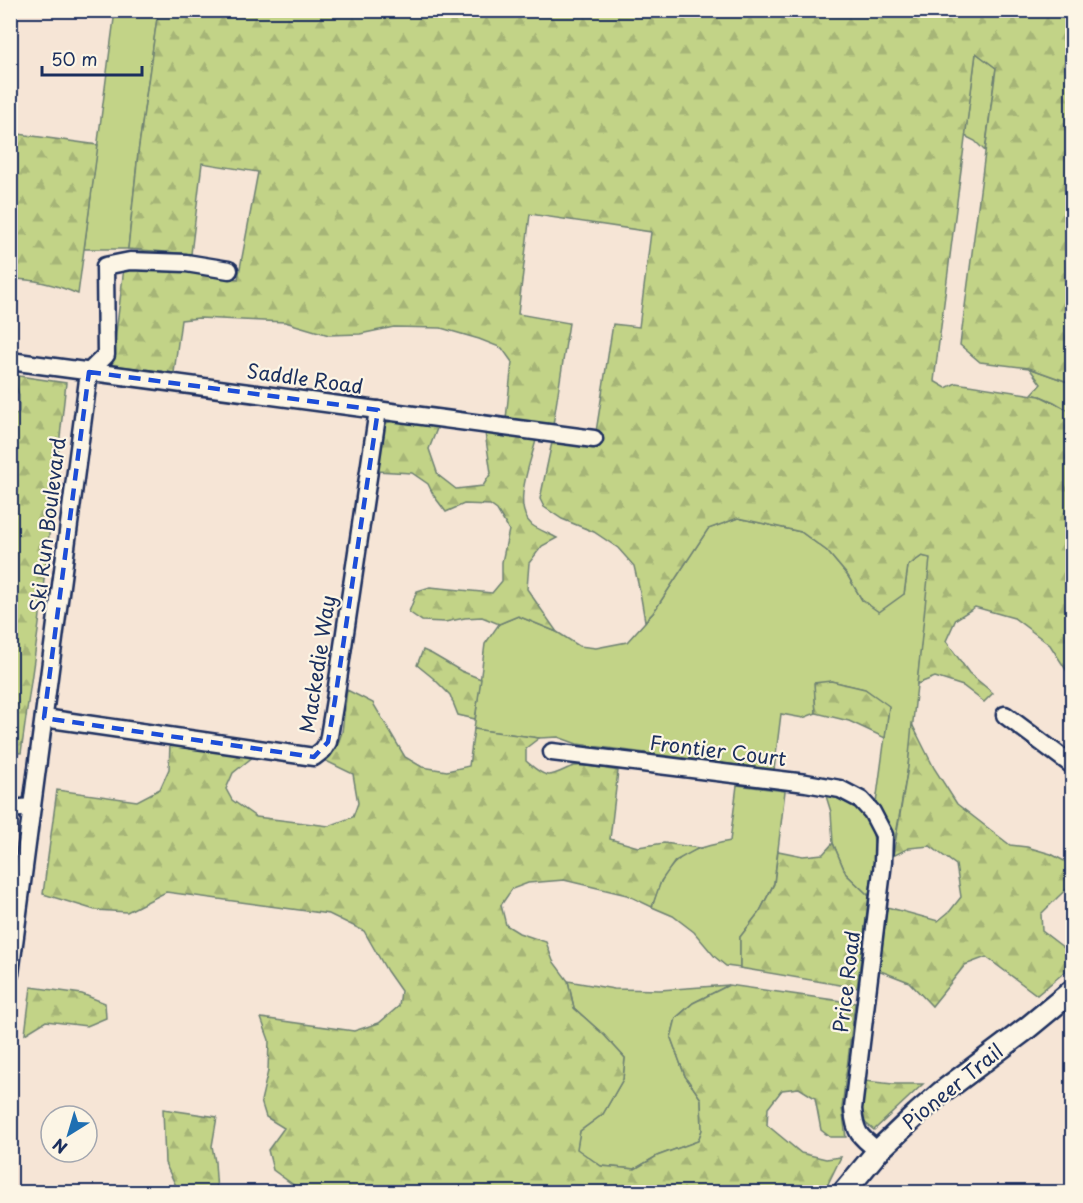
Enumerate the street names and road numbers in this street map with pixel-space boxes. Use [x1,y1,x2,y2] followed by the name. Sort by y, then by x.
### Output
[245,355,365,401] street label: Saddle Road
[21,436,73,614] street label: Ski Run Boulevard
[291,593,343,735] street label: Mackedie Way
[648,727,788,773] street label: Frontier Court
[825,929,867,1035] street label: Price Road
[895,1036,1009,1136] street label: Pioneer Trail

